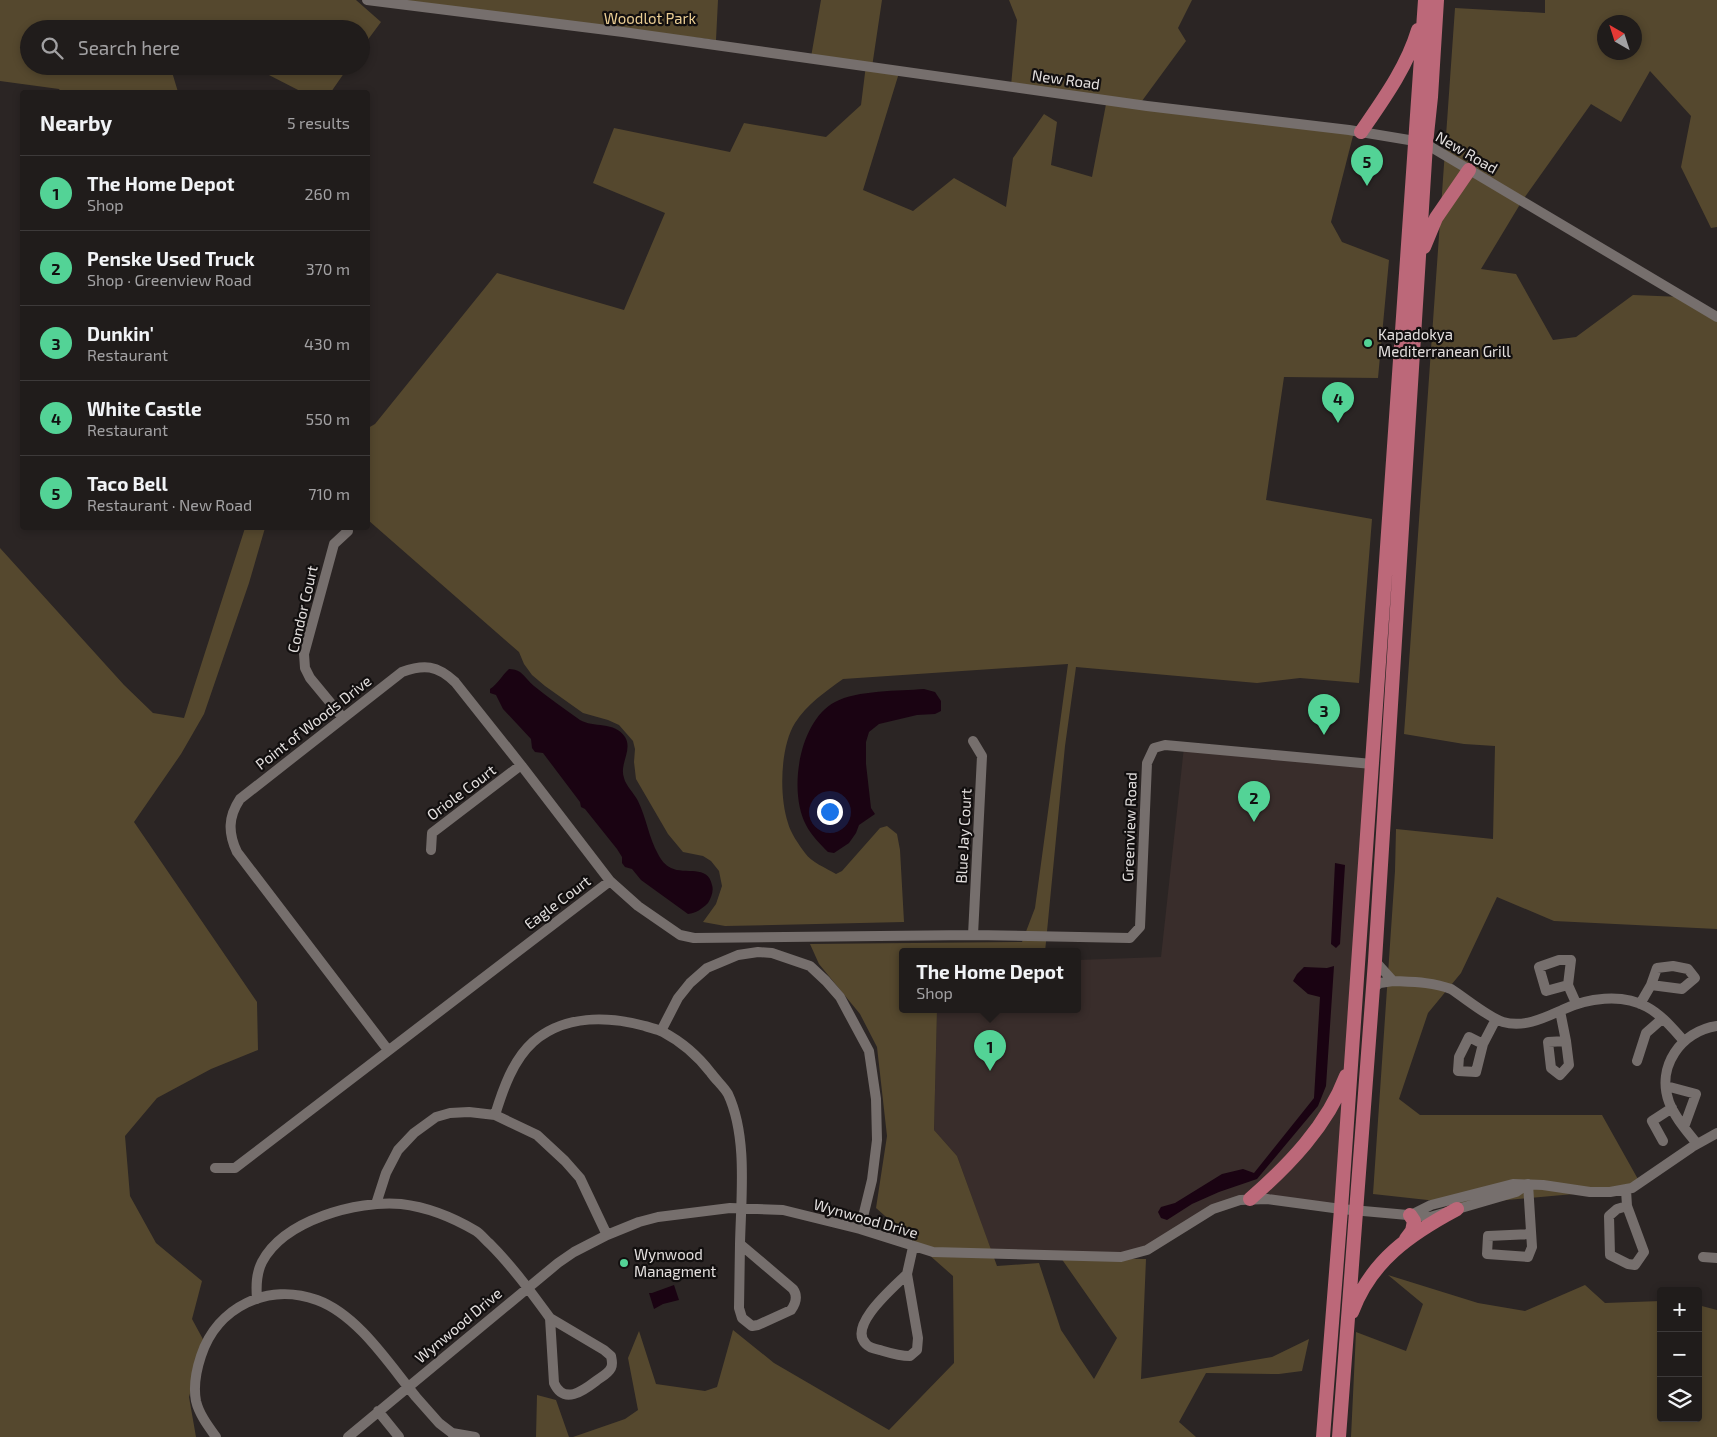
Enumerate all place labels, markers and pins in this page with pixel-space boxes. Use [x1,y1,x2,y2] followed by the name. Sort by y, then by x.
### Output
[1351,145,1383,186] pin: 5
[1378,325,1511,360] place label: Kapadokya Mediterranean Grill
[1362,337,1374,349] marker: Kapadokya Mediterranean Grill
[1322,382,1354,423] pin: 4
[1308,694,1340,735] pin: 3
[1238,781,1270,822] pin: 2
[974,1030,1006,1071] pin: 1
[634,1245,717,1280] place label: Wynwood Managment
[618,1257,630,1269] marker: Wynwood Managment

